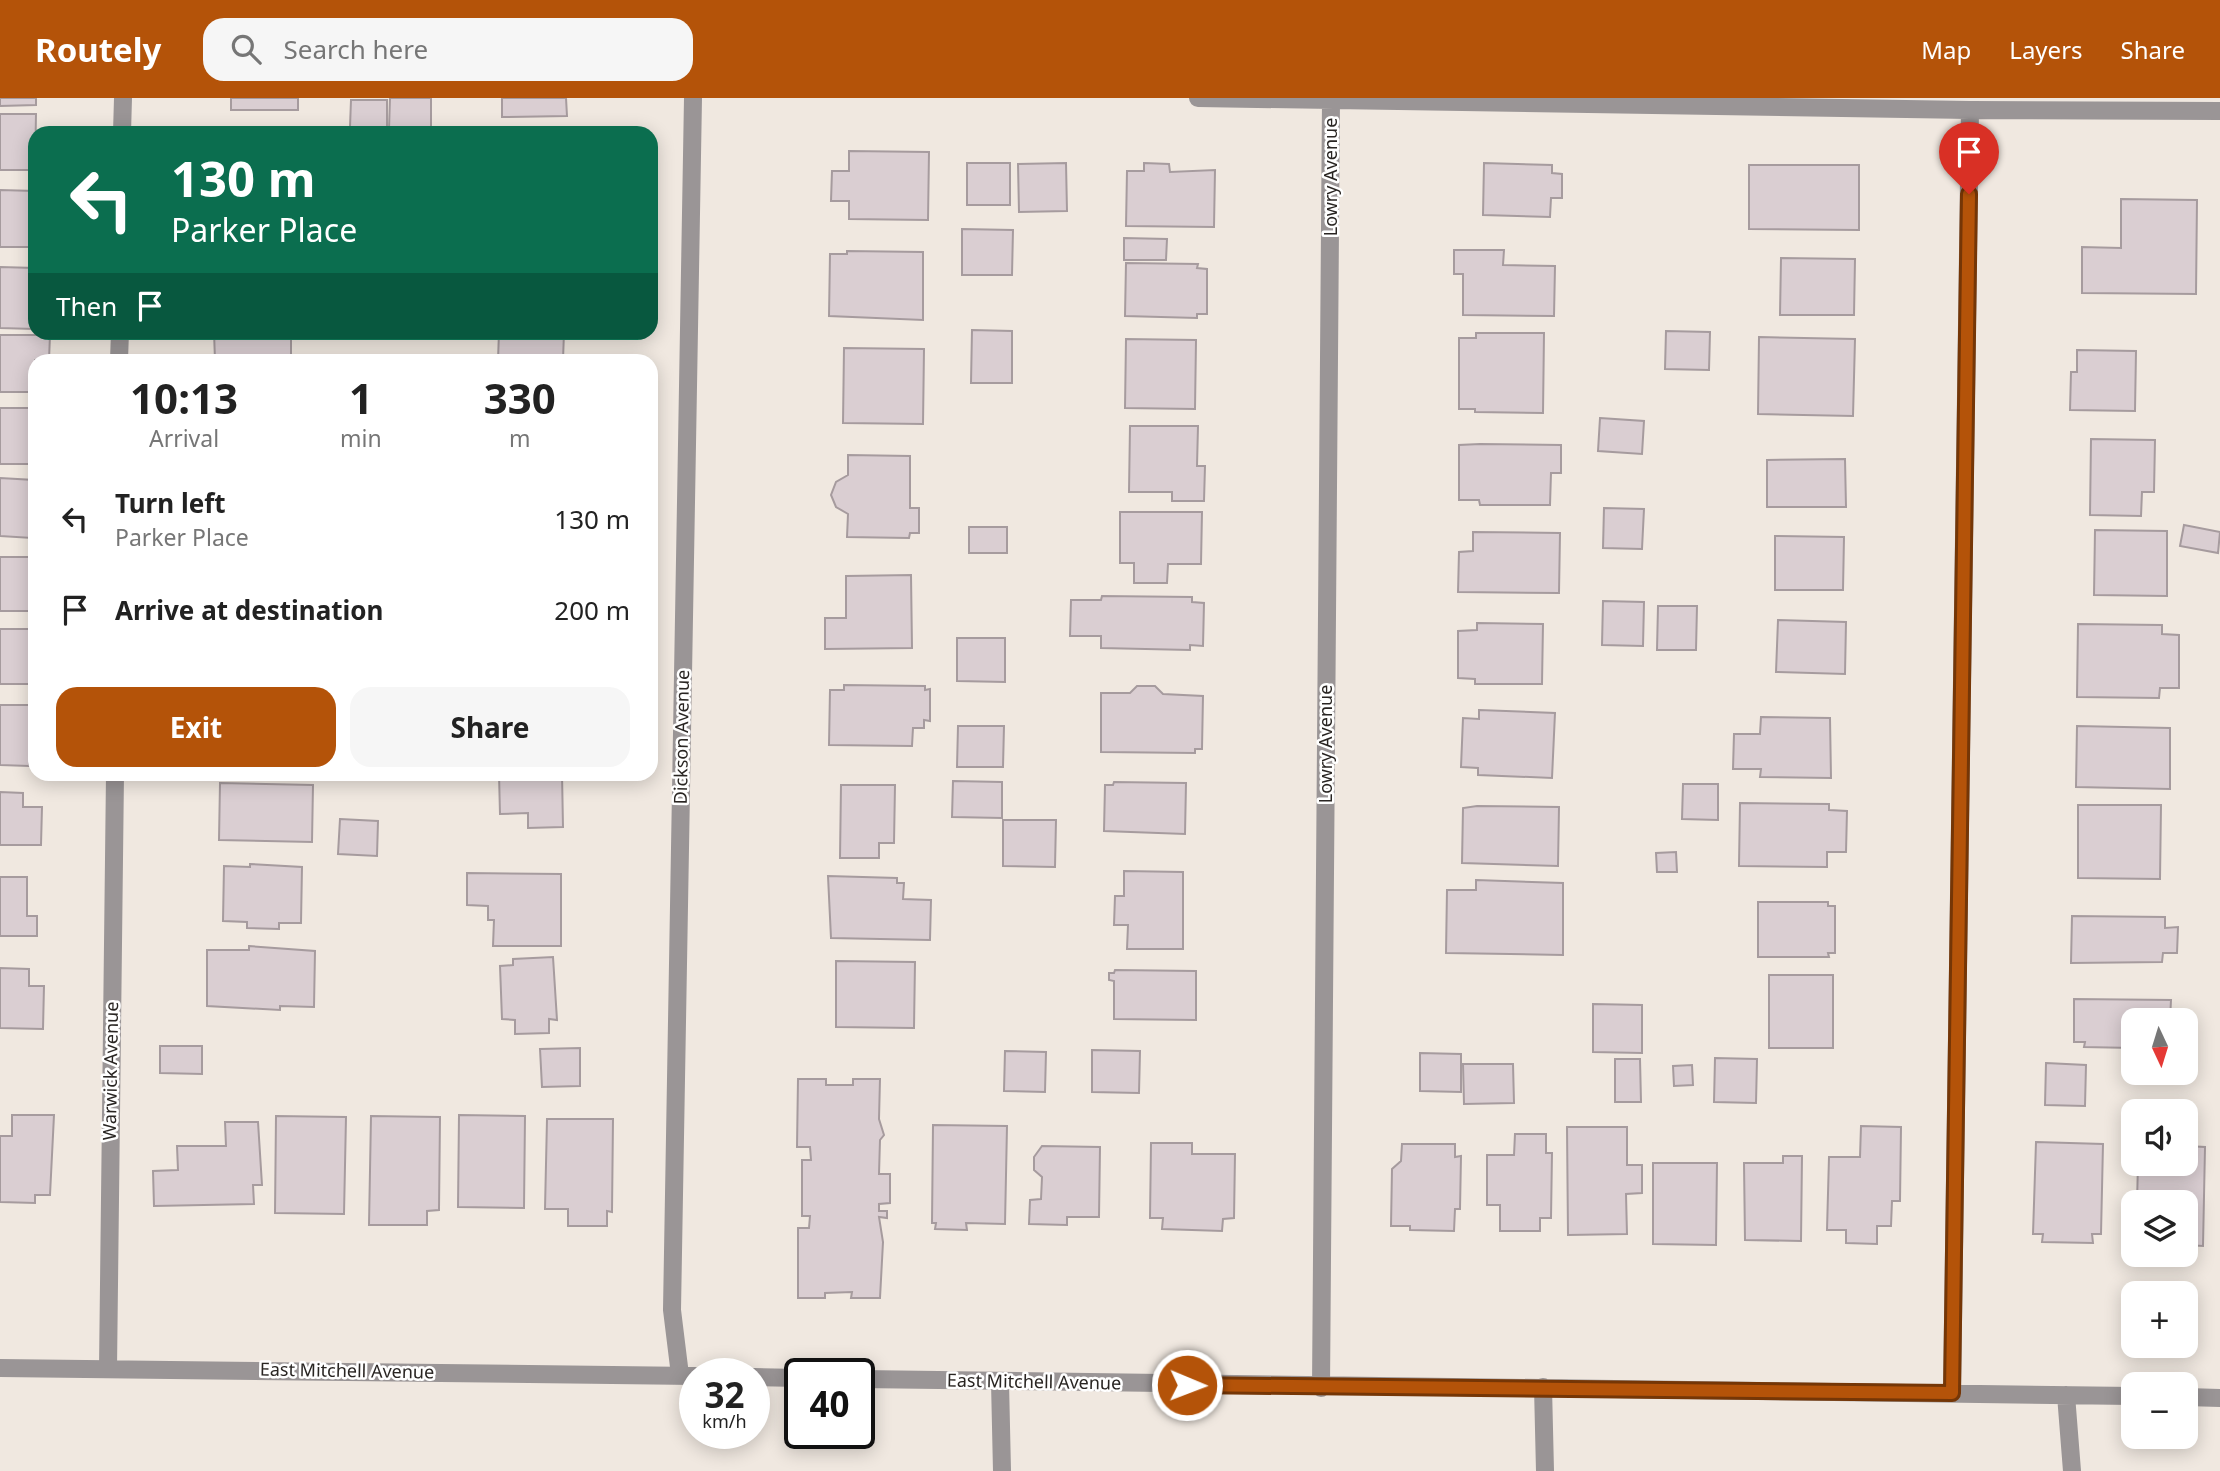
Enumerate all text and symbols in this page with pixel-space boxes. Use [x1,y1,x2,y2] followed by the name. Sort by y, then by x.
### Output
[203,18,693,81] search box
[35,27,161,72] text: Routely
[227,30,265,68] icon: search
[283,31,428,67] text: Search here
[1921,33,1971,66] text: Map
[2009,33,2083,66] text: Layers
[2121,33,2185,66] text: Share
[1318,118,1342,236] street label: Lowry Avenue
[1939,122,1999,194] pin
[1950,133,1988,171] icon: arrive
[171,145,316,211] text: 130 m
[56,154,147,245] icon: left
[171,208,357,251] text: Parker Place
[131,287,169,325] icon: arrive
[56,288,117,324] text: Then
[130,369,238,426] text: 10:13
[349,369,373,426] text: 1
[484,369,556,426] text: 330
[149,422,219,454] text: Arrival
[340,422,382,454] text: min
[509,422,531,454] text: m
[115,485,226,521] text: Turn left
[56,500,94,538] icon: left
[554,501,630,537] text: 130 m
[115,521,249,553] text: Parker Place
[56,591,94,629] icon: arrive
[115,592,384,628] text: Arrive at destination
[554,592,630,628] text: 200 m
[668,670,694,804] street label: Dickson Avenue
[1313,685,1337,803] street label: Lowry Avenue
[56,687,336,767] button: Exit
[350,687,630,767] button: Share
[97,1001,123,1141] street label: Warwick Avenue
[2121,1008,2198,1085] north arrow
[2121,1008,2198,1449] map controls
[2121,1099,2198,1176] button: sound
[2121,1190,2198,1267] button: layers
[2121,1281,2198,1358] button: +
[1150,1348,1224,1422] position arrow
[260,1356,434,1384] street label: East Mitchell Avenue
[784,1358,875,1449] speed limit sign: 40
[947,1367,1121,1395] street label: East Mitchell Avenue
[704,1371,745,1418] text: 32
[2121,1372,2198,1449] button: −
[702,1409,747,1433] text: km/h

